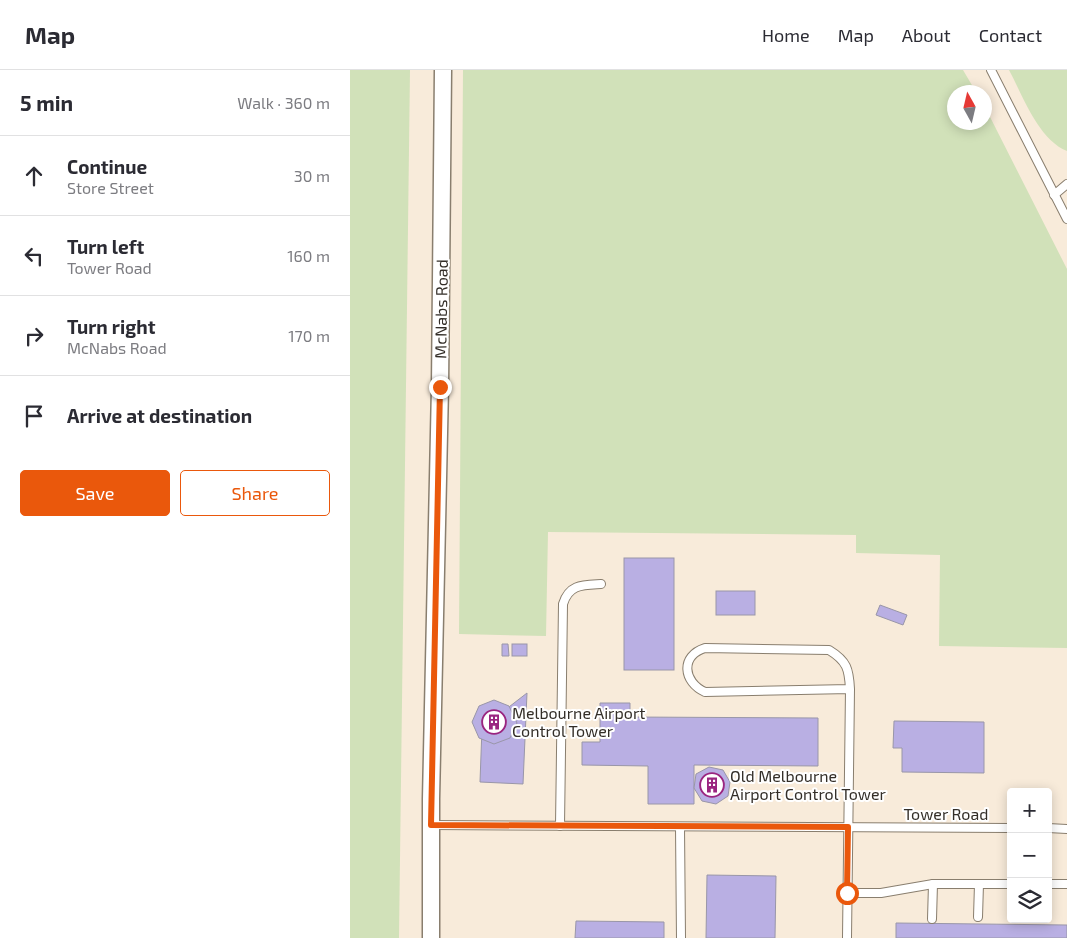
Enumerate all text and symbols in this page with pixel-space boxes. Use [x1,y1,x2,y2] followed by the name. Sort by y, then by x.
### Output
[25,20,75,49] text: Map
[762,24,810,46] text: Home
[838,24,874,46] text: Map
[902,24,951,46] text: About
[979,24,1042,46] text: Contact
[947,85,992,130] north arrow
[20,90,73,115] text: 5 min
[237,93,330,112] text: Walk · 360 m
[67,155,147,178] text: Continue
[20,162,48,190] icon: ahead
[294,166,330,185] text: 30 m
[67,178,154,197] text: Store Street
[67,235,144,258] text: Turn left
[20,242,48,270] icon: left
[287,246,330,265] text: 160 m
[67,258,152,277] text: Tower Road
[430,259,451,359] street label: McNabs Road
[67,315,155,338] text: Turn right
[20,322,48,350] icon: right
[288,326,330,345] text: 170 m
[67,338,167,357] text: McNabs Road
[429,376,452,399] route end
[20,402,48,430] icon: arrive
[67,404,252,427] text: Arrive at destination
[20,470,170,516] button: Save
[180,470,330,516] button: Share
[512,703,645,740] place label: Melbourne Airport Control Tower
[481,709,507,735] building icon: Melbourne Airport Control Tower
[730,766,887,803] place label: Old Melbourne Airport Control Tower
[699,772,725,798] building icon: Old Melbourne Airport Control Tower
[1007,788,1052,923] map controls
[1007,788,1052,833] button: +
[904,804,988,823] street label: Tower Road
[1007,833,1052,878] button: −
[1007,878,1052,923] button: layers
[836,882,859,905] route start

